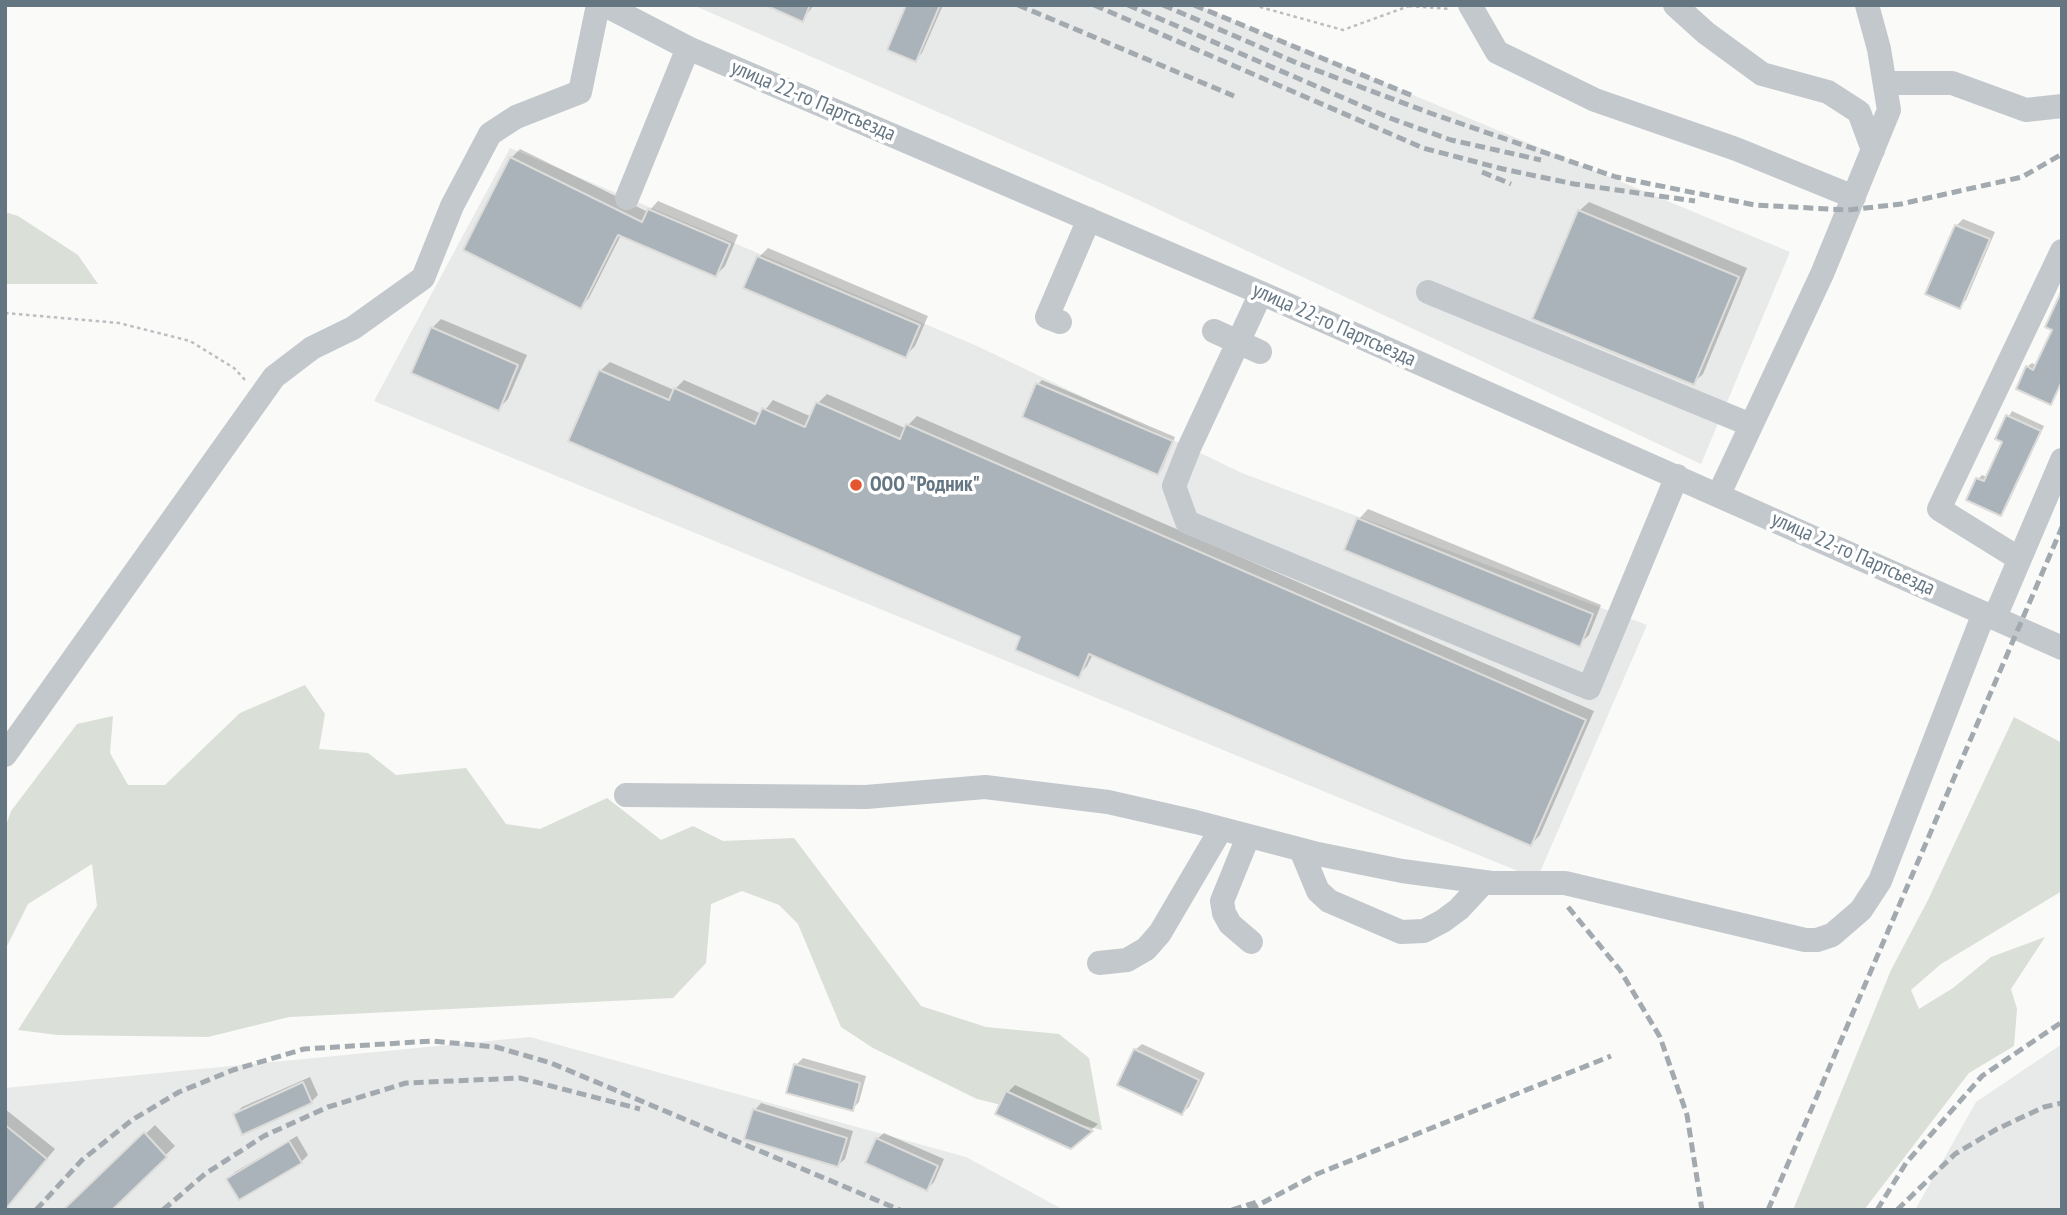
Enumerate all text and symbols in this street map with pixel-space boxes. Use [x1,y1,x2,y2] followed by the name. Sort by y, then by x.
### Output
[727,55,899,147] street label: улица 22-го Партсъезда
[1248,278,1420,372] street label: улица 22-го Партсъезда
[870,472,980,498] place label: ООО "Родник"
[848,477,864,493] marker: ООО "Родник"
[1767,507,1939,601] street label: улица 22-го Партсъезда

